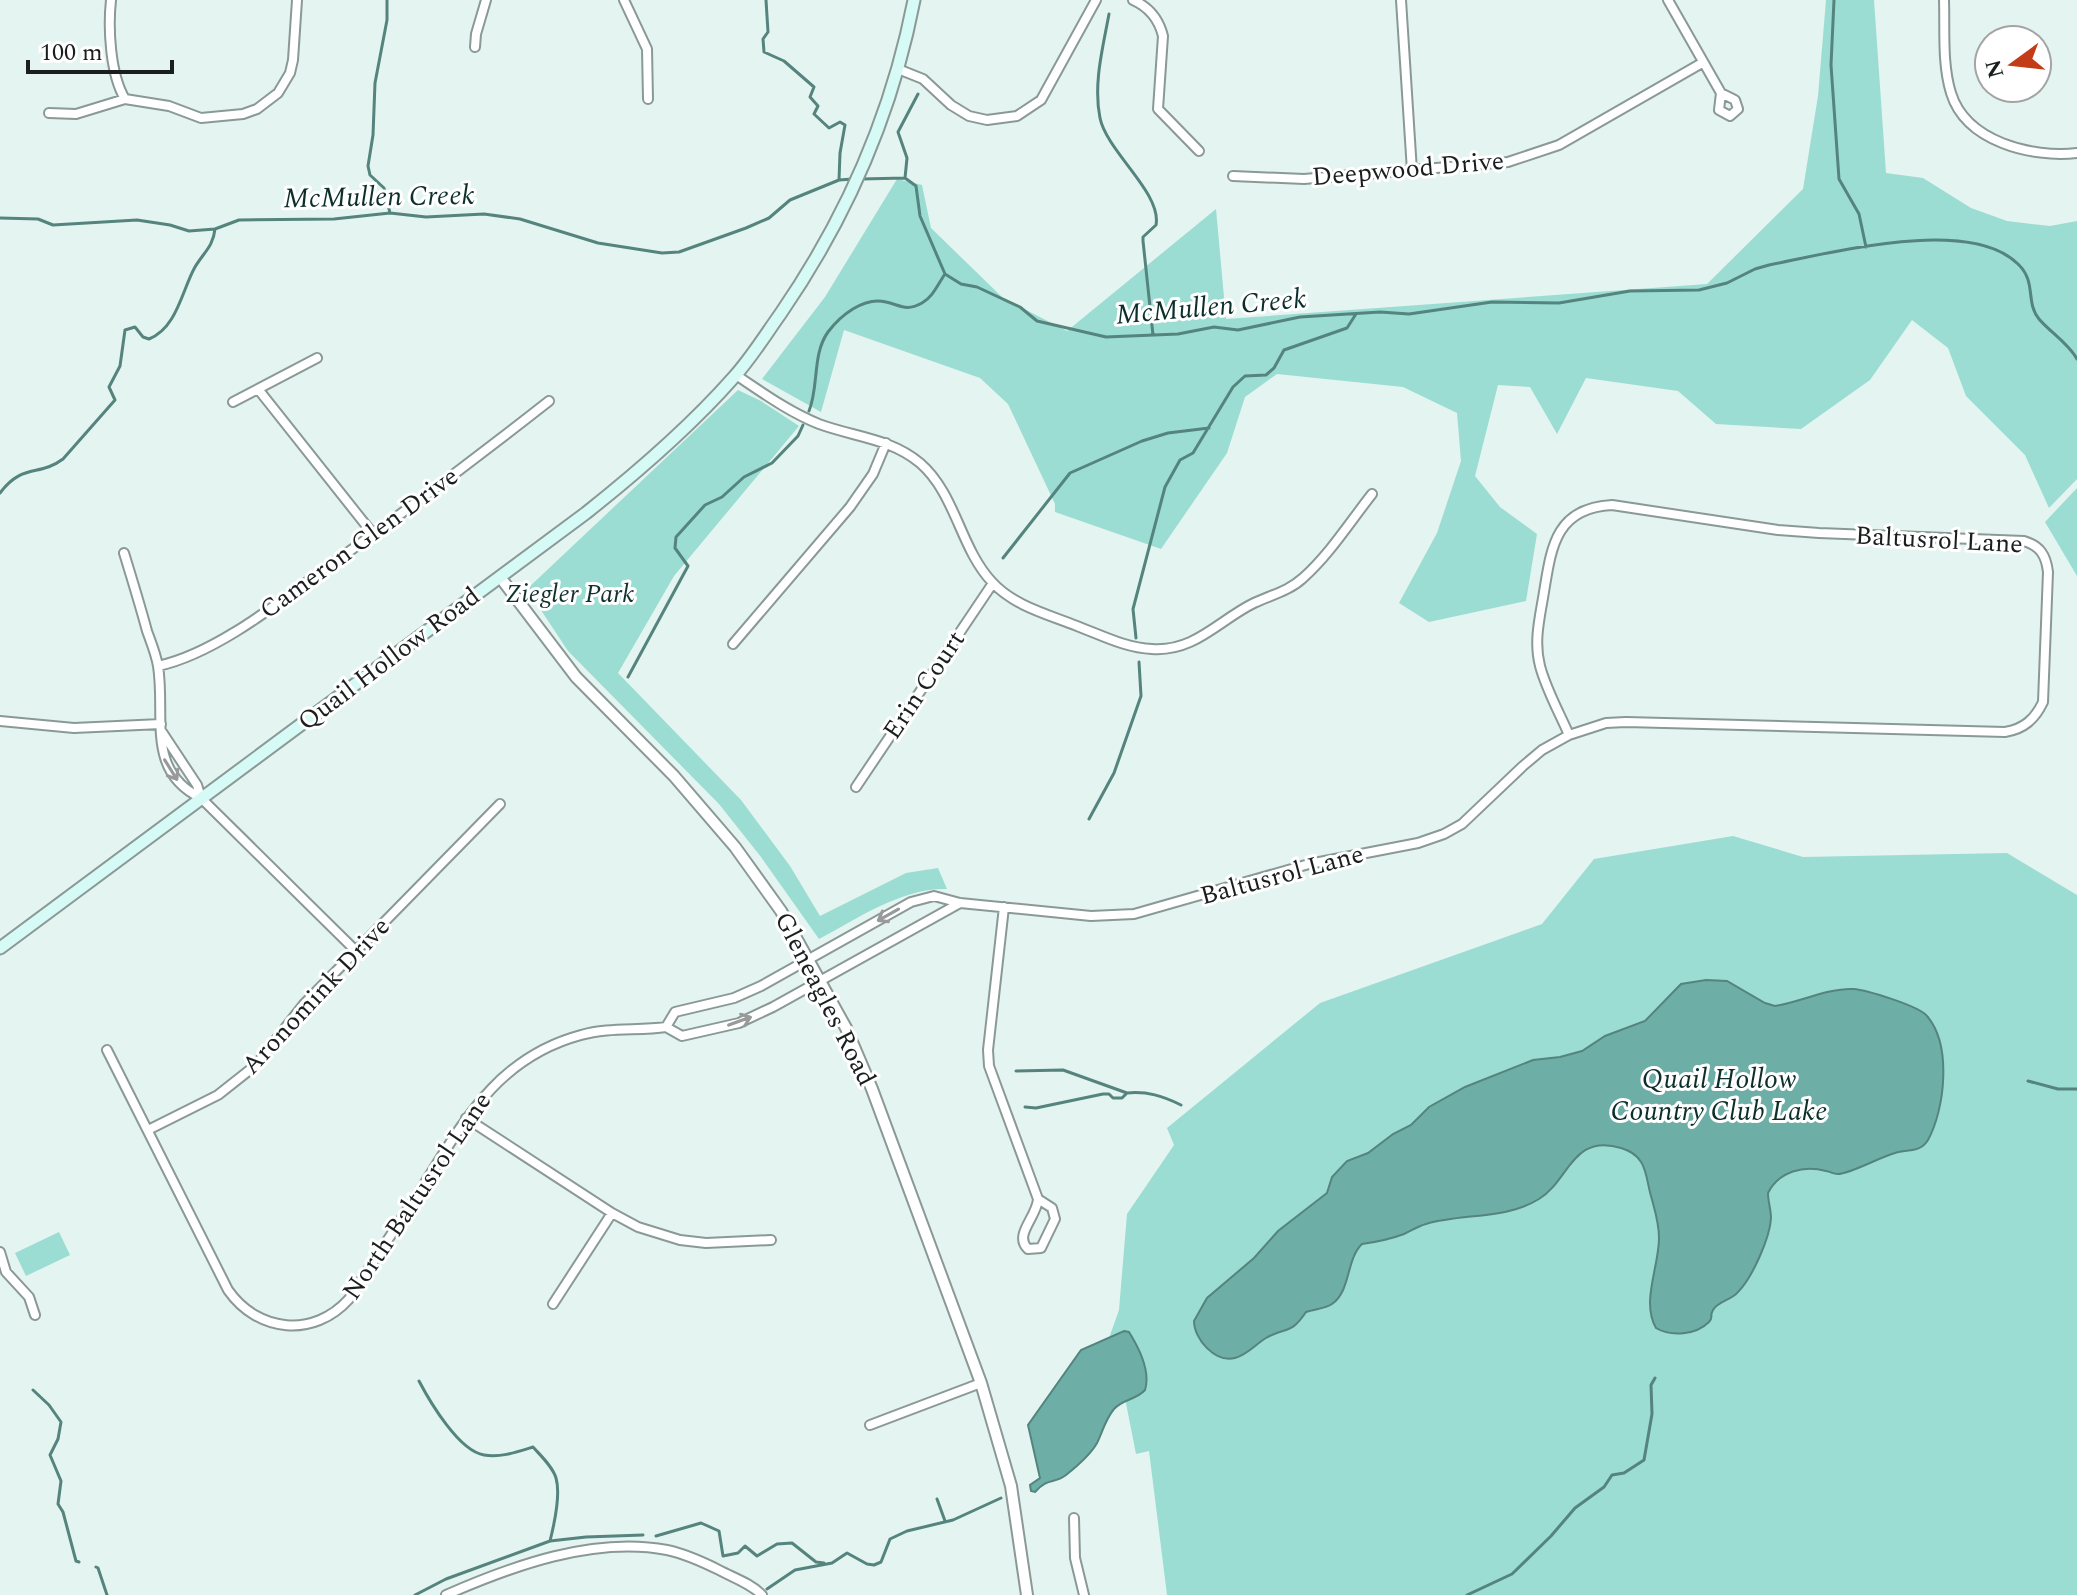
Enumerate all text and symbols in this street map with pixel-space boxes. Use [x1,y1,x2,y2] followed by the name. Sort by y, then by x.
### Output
[28,24,172,74] scale bar
[1973,24,2053,104] north arrow
[40,35,103,71] text: 100 m
[1977,56,2013,82] text: N
[1310,141,1506,197] street label: Deepwood Drive
[283,174,475,220] water label: McMullen Creek
[1114,277,1308,337] water label: McMullen Creek
[251,457,467,629] street label: Cameron Glen Drive
[1854,516,2024,564] street label: Baltusrol Lane
[506,574,634,614] park label: Ziegler Park
[289,577,489,741] street label: Quail Hollow Road
[873,622,975,748] street label: Erin Court
[163,759,180,781] one-way arrow
[1196,834,1368,916] street label: Baltusrol Lane
[764,905,886,1093] street label: Gleneagles Road
[232,908,400,1084] street label: Aronomink Drive
[876,908,900,923] one-way arrow
[727,1013,752,1027] one-way arrow
[1611,1058,1827,1133] water label: Quail Hollow Country Club Lake
[332,1084,502,1308] street label: North Baltusrol Lane

